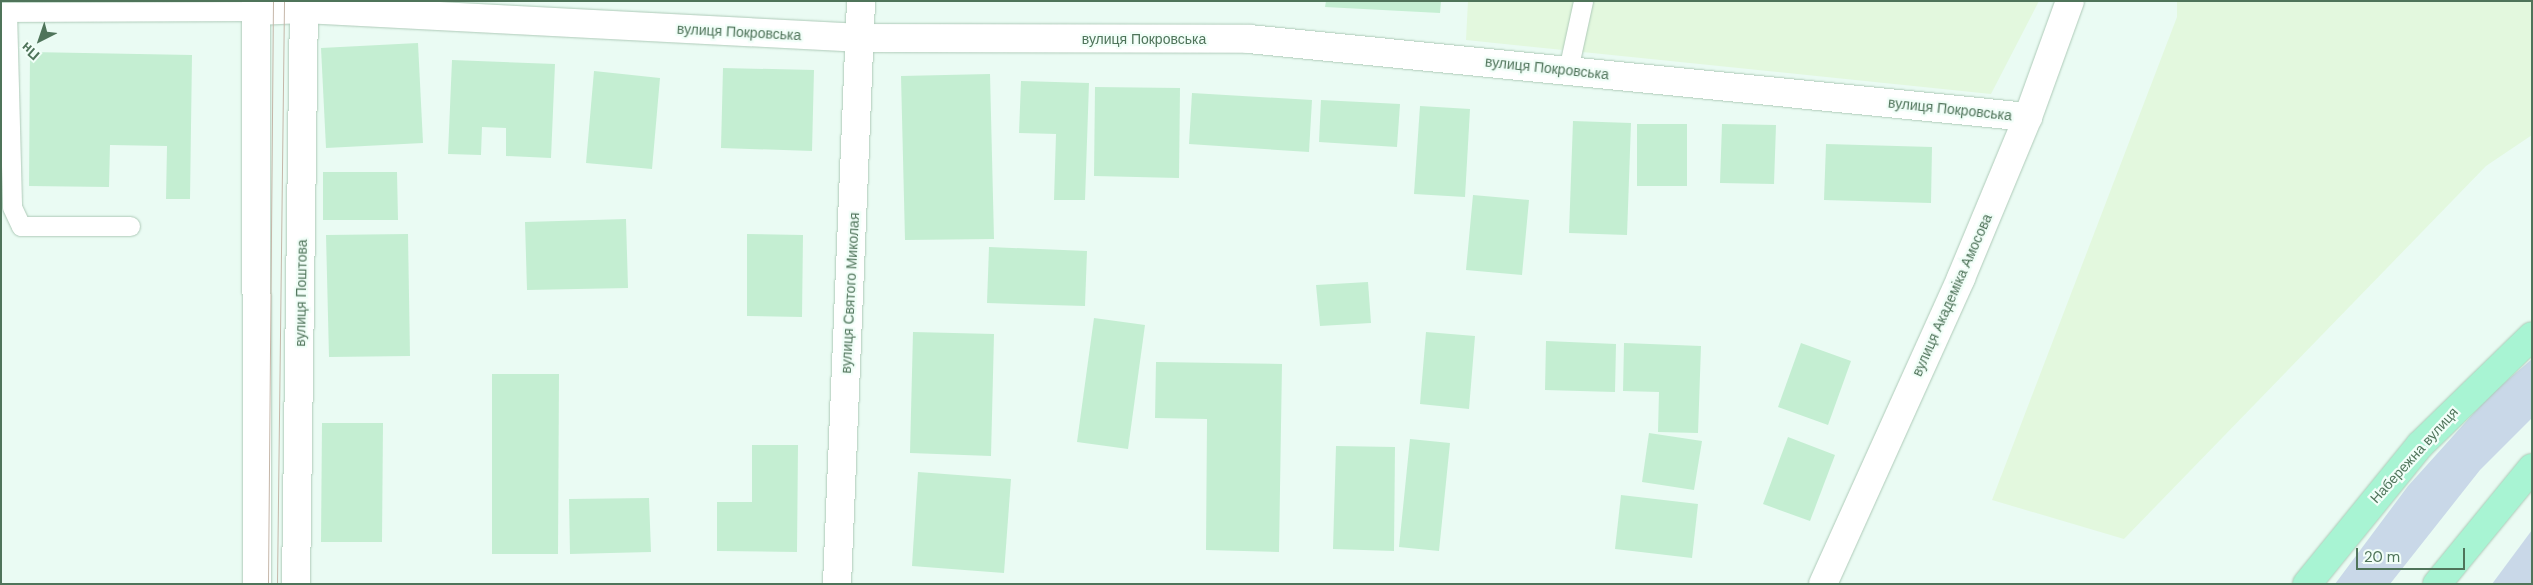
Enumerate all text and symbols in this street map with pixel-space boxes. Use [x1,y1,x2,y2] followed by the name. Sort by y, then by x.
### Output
[15,15,65,65] north arrow
[676,20,802,44] street label: вулиця Покровська
[1082,31,1206,47] street label: вулиця Покровська
[17,38,43,64] text: Пн
[1484,53,1610,83] street label: вулиця Покровська
[1887,94,2013,124] street label: вулиця Покровська
[1909,211,1995,379] street label: вулиця Академіка Амосова
[837,212,863,374] street label: вулиця Святого Миколая
[292,239,310,347] street label: вулиця Поштова
[2367,404,2461,506] street label: Набережна вулиця
[2358,538,2467,570] scale bar
[2364,547,2400,567] text: 20 m

